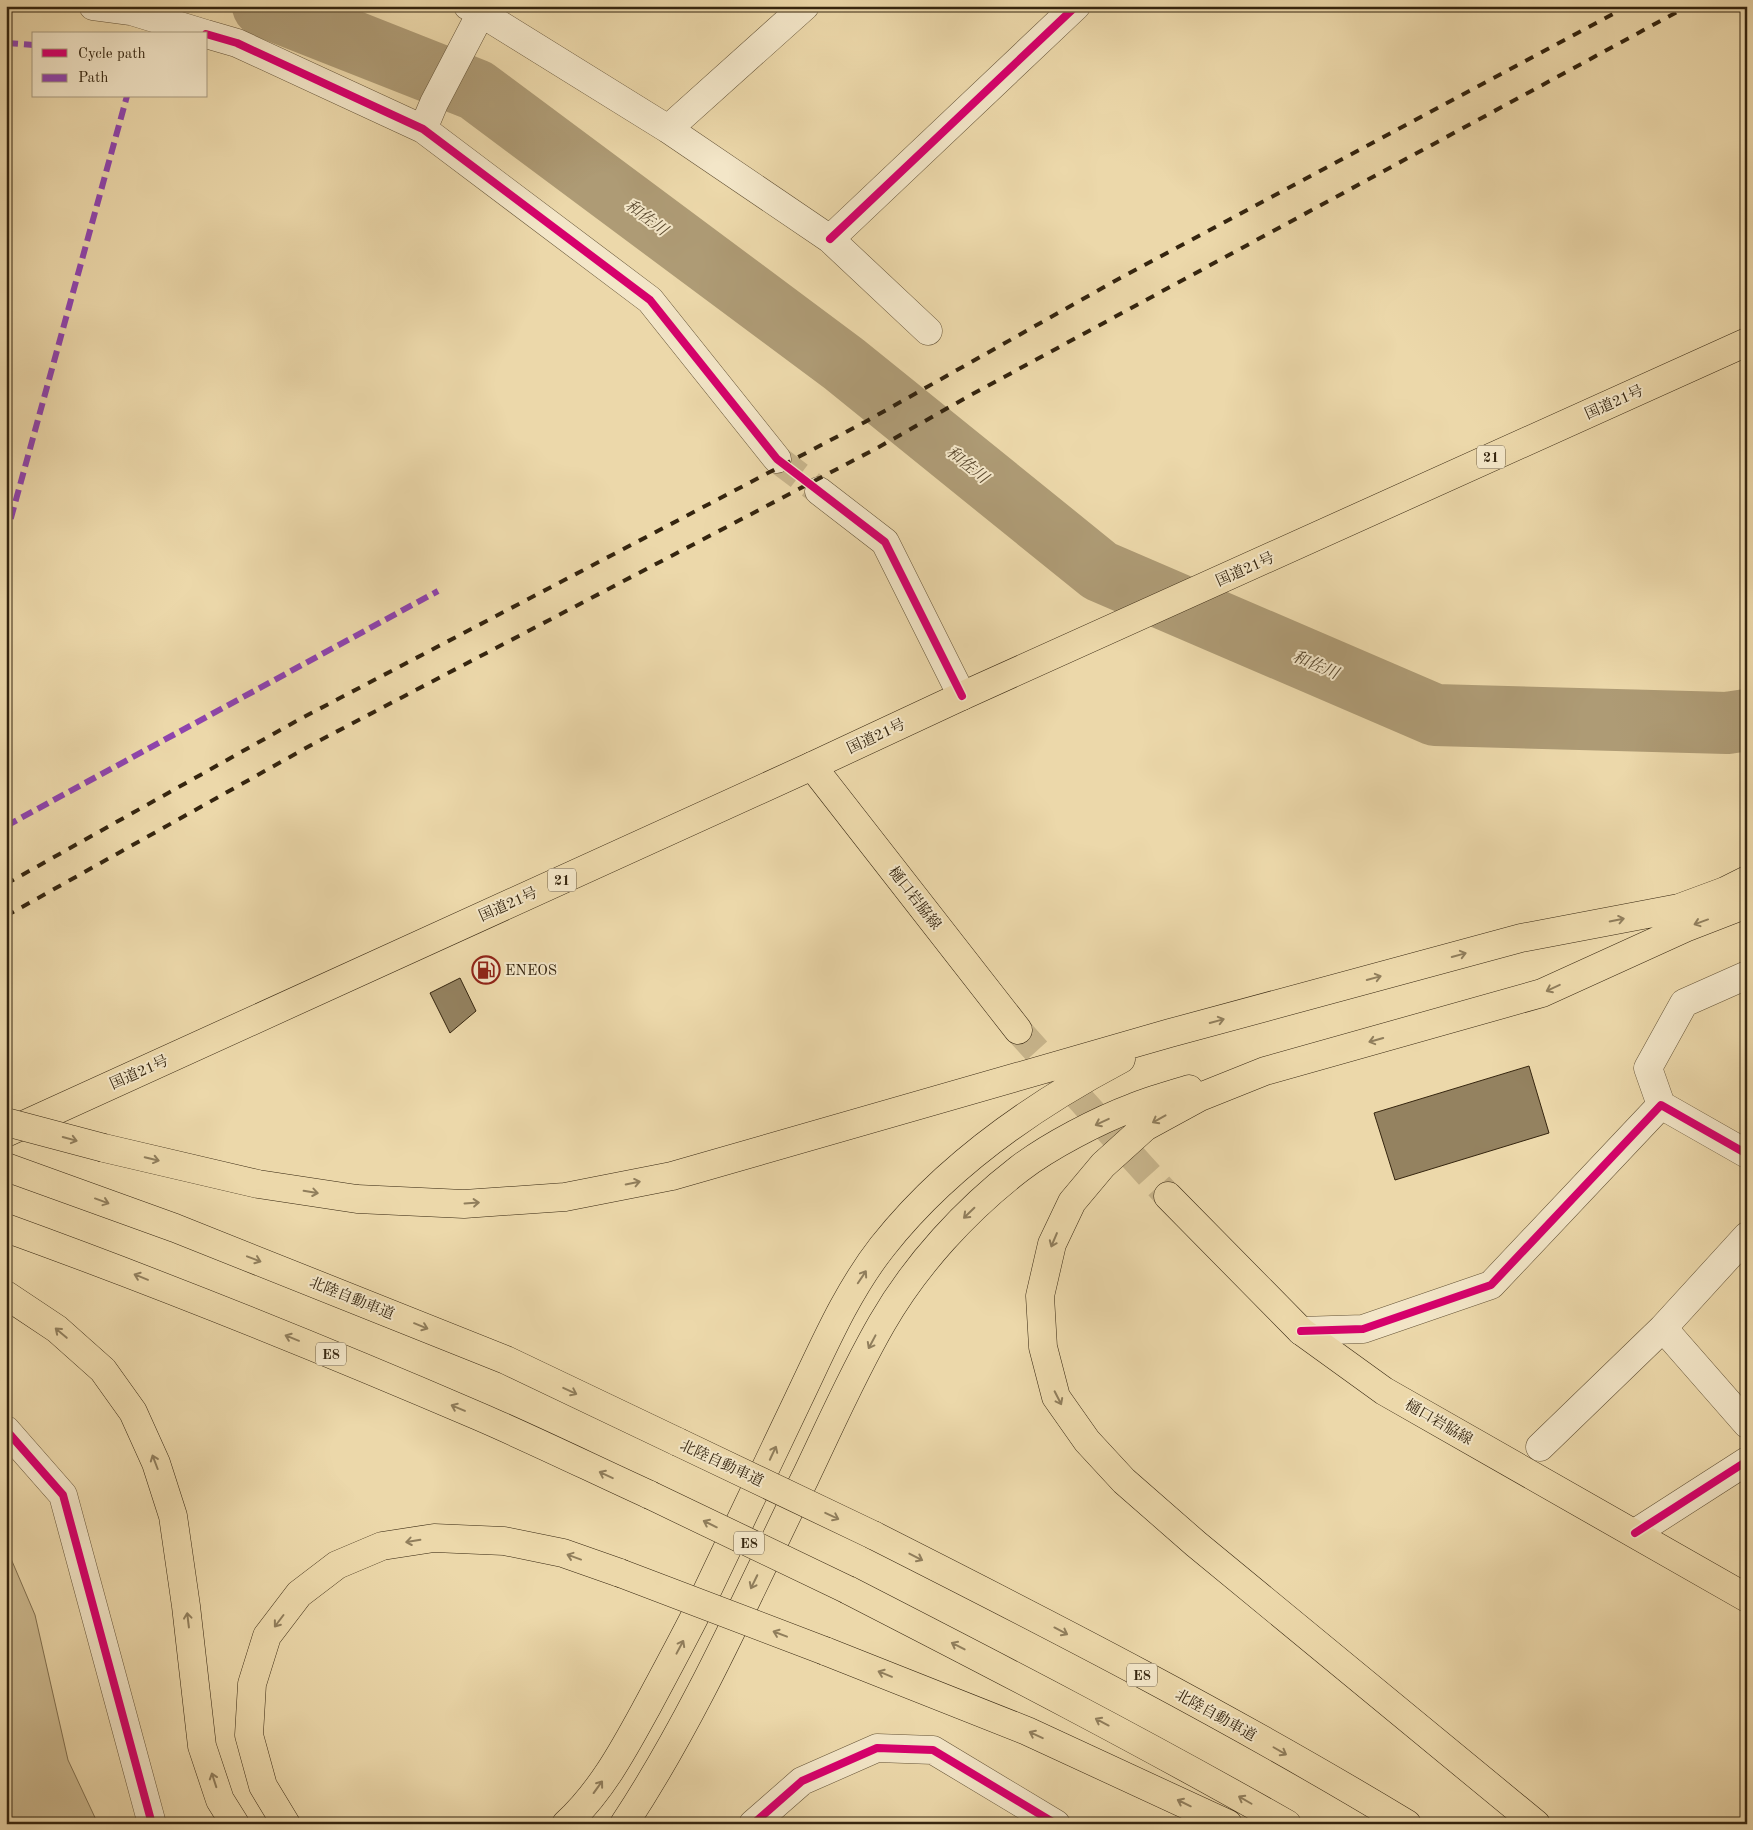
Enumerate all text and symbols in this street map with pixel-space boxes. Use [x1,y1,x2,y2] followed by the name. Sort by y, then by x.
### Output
[32,32,208,98] legend
[78,47,146,62] text: Cycle path
[78,71,108,86] text: Path
[622,196,673,241] water label: 和佐川
[1582,382,1646,423] street label: 国道21号
[943,443,993,488] water label: 和佐川
[1477,446,1505,468] road number: 21
[1213,549,1277,590] street label: 国道21号
[1290,647,1343,683] water label: 和佐川
[844,716,908,757] street label: 国道21号
[885,864,944,933] street label: 樋口岩脇線
[548,868,576,892] road number: 21
[476,884,540,925] street label: 国道21号
[1609,914,1625,924] one-way arrow
[1694,918,1710,927] one-way arrow
[1450,949,1466,959] one-way arrow
[471,955,501,985] fuel station icon: ENEOS
[505,964,557,979] place label: ENEOS
[1366,973,1382,982] one-way arrow
[1546,984,1561,994] one-way arrow
[1209,1015,1225,1025] one-way arrow
[1369,1035,1385,1045] one-way arrow
[107,1052,171,1093] street label: 国道21号
[1152,1115,1167,1125] one-way arrow
[1095,1117,1110,1127] one-way arrow
[62,1135,78,1144] one-way arrow
[143,1155,159,1164] one-way arrow
[625,1178,641,1188] one-way arrow
[302,1187,318,1197] one-way arrow
[94,1197,110,1206] one-way arrow
[464,1199,480,1208] one-way arrow
[963,1207,975,1219] one-way arrow
[1049,1232,1059,1247] one-way arrow
[246,1255,261,1264] one-way arrow
[857,1271,867,1285] one-way arrow
[134,1272,149,1282] one-way arrow
[307,1274,397,1323] street label: 北陸自動車道
[413,1322,428,1331] one-way arrow
[54,1327,67,1338] one-way arrow
[285,1332,300,1342] one-way arrow
[867,1334,876,1349] one-way arrow
[316,1342,346,1366] road number: E8
[562,1387,577,1396] one-way arrow
[1053,1390,1063,1405] one-way arrow
[1402,1396,1475,1449] street label: 樋口岩脇線
[451,1402,466,1412] one-way arrow
[677,1437,766,1490] street label: 北陸自動車道
[768,1446,778,1461] one-way arrow
[149,1455,159,1470] one-way arrow
[599,1469,614,1479] one-way arrow
[824,1511,839,1521] one-way arrow
[703,1518,718,1528] one-way arrow
[734,1532,764,1555] road number: E8
[406,1536,422,1546] one-way arrow
[566,1552,582,1561] one-way arrow
[908,1553,923,1562] one-way arrow
[749,1574,758,1589] one-way arrow
[183,1613,193,1629] one-way arrow
[273,1614,284,1627] one-way arrow
[1053,1626,1068,1636] one-way arrow
[772,1628,787,1637] one-way arrow
[676,1640,685,1655] one-way arrow
[951,1641,966,1650] one-way arrow
[1127,1664,1157,1686] road number: E8
[878,1669,893,1679] one-way arrow
[1172,1686,1259,1745] street label: 北陸自動車道
[1095,1717,1110,1726] one-way arrow
[1029,1730,1044,1739] one-way arrow
[1272,1746,1287,1756] one-way arrow
[208,1772,218,1788] one-way arrow
[593,1780,603,1794] one-way arrow
[1238,1794,1252,1804] one-way arrow
[1177,1797,1192,1807] one-way arrow

